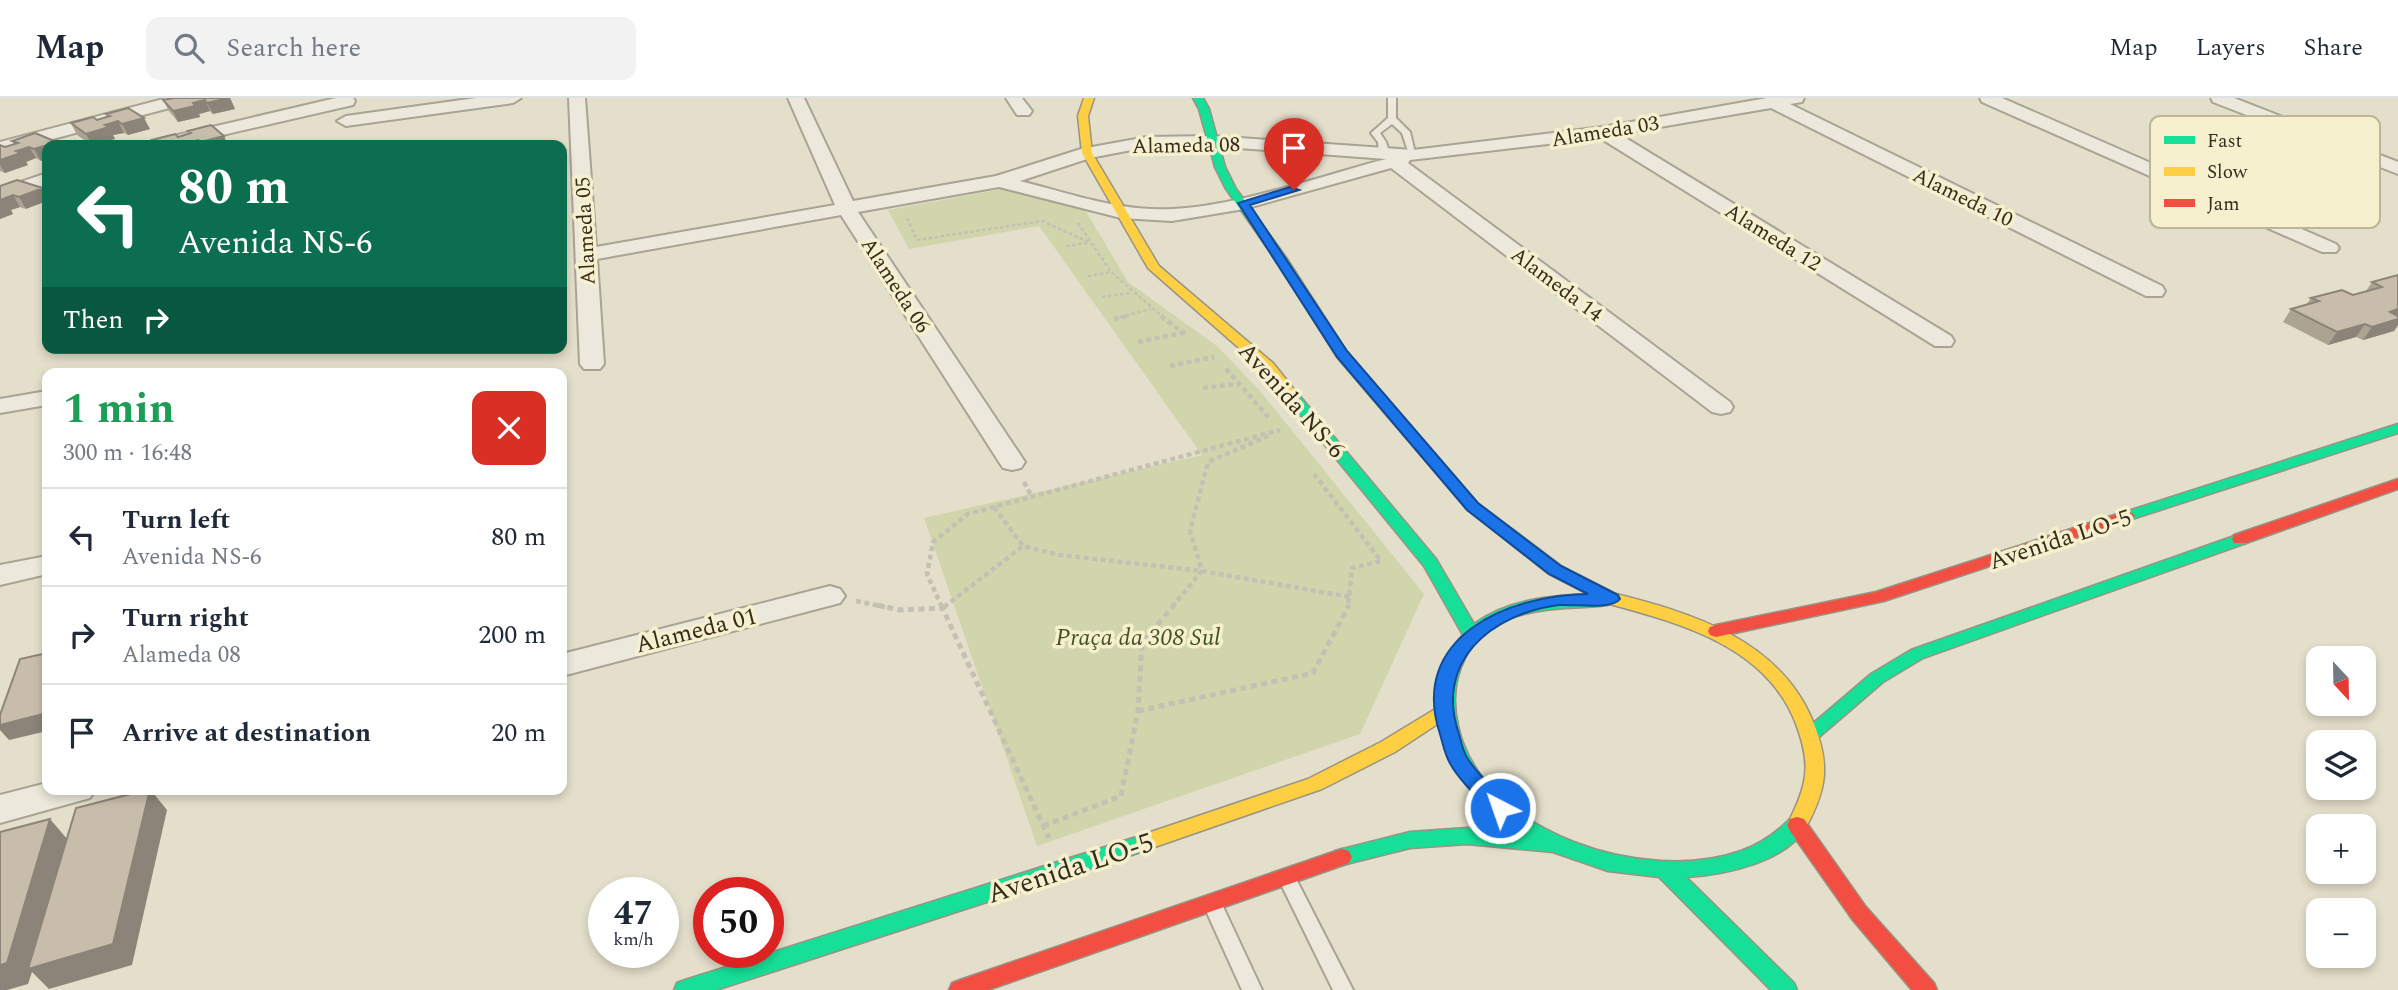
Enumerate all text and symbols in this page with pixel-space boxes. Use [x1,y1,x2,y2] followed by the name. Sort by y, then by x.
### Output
[146,17,636,80] search box
[35,23,104,73] text: Map
[226,28,361,68] text: Search here
[170,29,208,67] icon: search
[2109,30,2158,66] text: Map
[2196,30,2266,66] text: Layers
[2304,30,2363,66] text: Share
[1549,108,1662,156] street label: Alameda 03
[2150,116,2380,228] legend
[1264,118,1324,190] pin
[2207,127,2243,156] text: Fast
[1132,129,1241,163] street label: Alameda 08
[1275,129,1313,167] icon: arrive
[178,151,289,226] text: 80 m
[2207,158,2248,187] text: Slow
[1907,160,2018,236] street label: Alameda 10
[63,168,154,259] icon: left
[567,176,605,286] street label: Alameda 05
[2207,190,2239,219] text: Jam
[1718,196,1827,280] street label: Alameda 12
[178,219,372,268] text: Avenida NS-6
[852,231,938,340] street label: Alameda 06
[1503,239,1610,331] street label: Alameda 14
[63,300,123,340] text: Then
[137,301,175,339] icon: right
[1229,335,1353,467] street label: Avenida NS-6
[63,378,175,441] text: 1 min
[472,391,546,465] button: close
[63,436,192,471] text: 300 m · 16:48
[122,500,230,540] text: Turn left
[1984,500,2136,580] street label: Avenida LO-5
[491,517,546,557] text: 80 m
[63,518,101,556] icon: left
[122,540,262,575] text: Avenida NS-6
[122,598,249,638] text: Turn right
[632,599,761,663] street label: Alameda 01
[478,615,546,655] text: 200 m
[63,616,101,654] icon: right
[1056,620,1220,656] park label: Praça da 308 Sul
[122,638,241,673] text: Alameda 08
[2306,646,2376,716] north arrow
[2306,646,2376,968] map controls
[122,713,371,753] text: Arrive at destination
[491,713,546,753] text: 20 m
[63,714,101,752] icon: arrive
[2306,730,2376,800] button: layers
[1463,771,1537,845] position arrow
[2306,814,2376,884] button: +
[982,821,1159,916] street label: Avenida LO-5
[693,877,784,968] speed limit sign: 50
[614,887,653,940] text: 47
[2306,898,2376,968] button: −
[613,926,654,953] text: km/h

